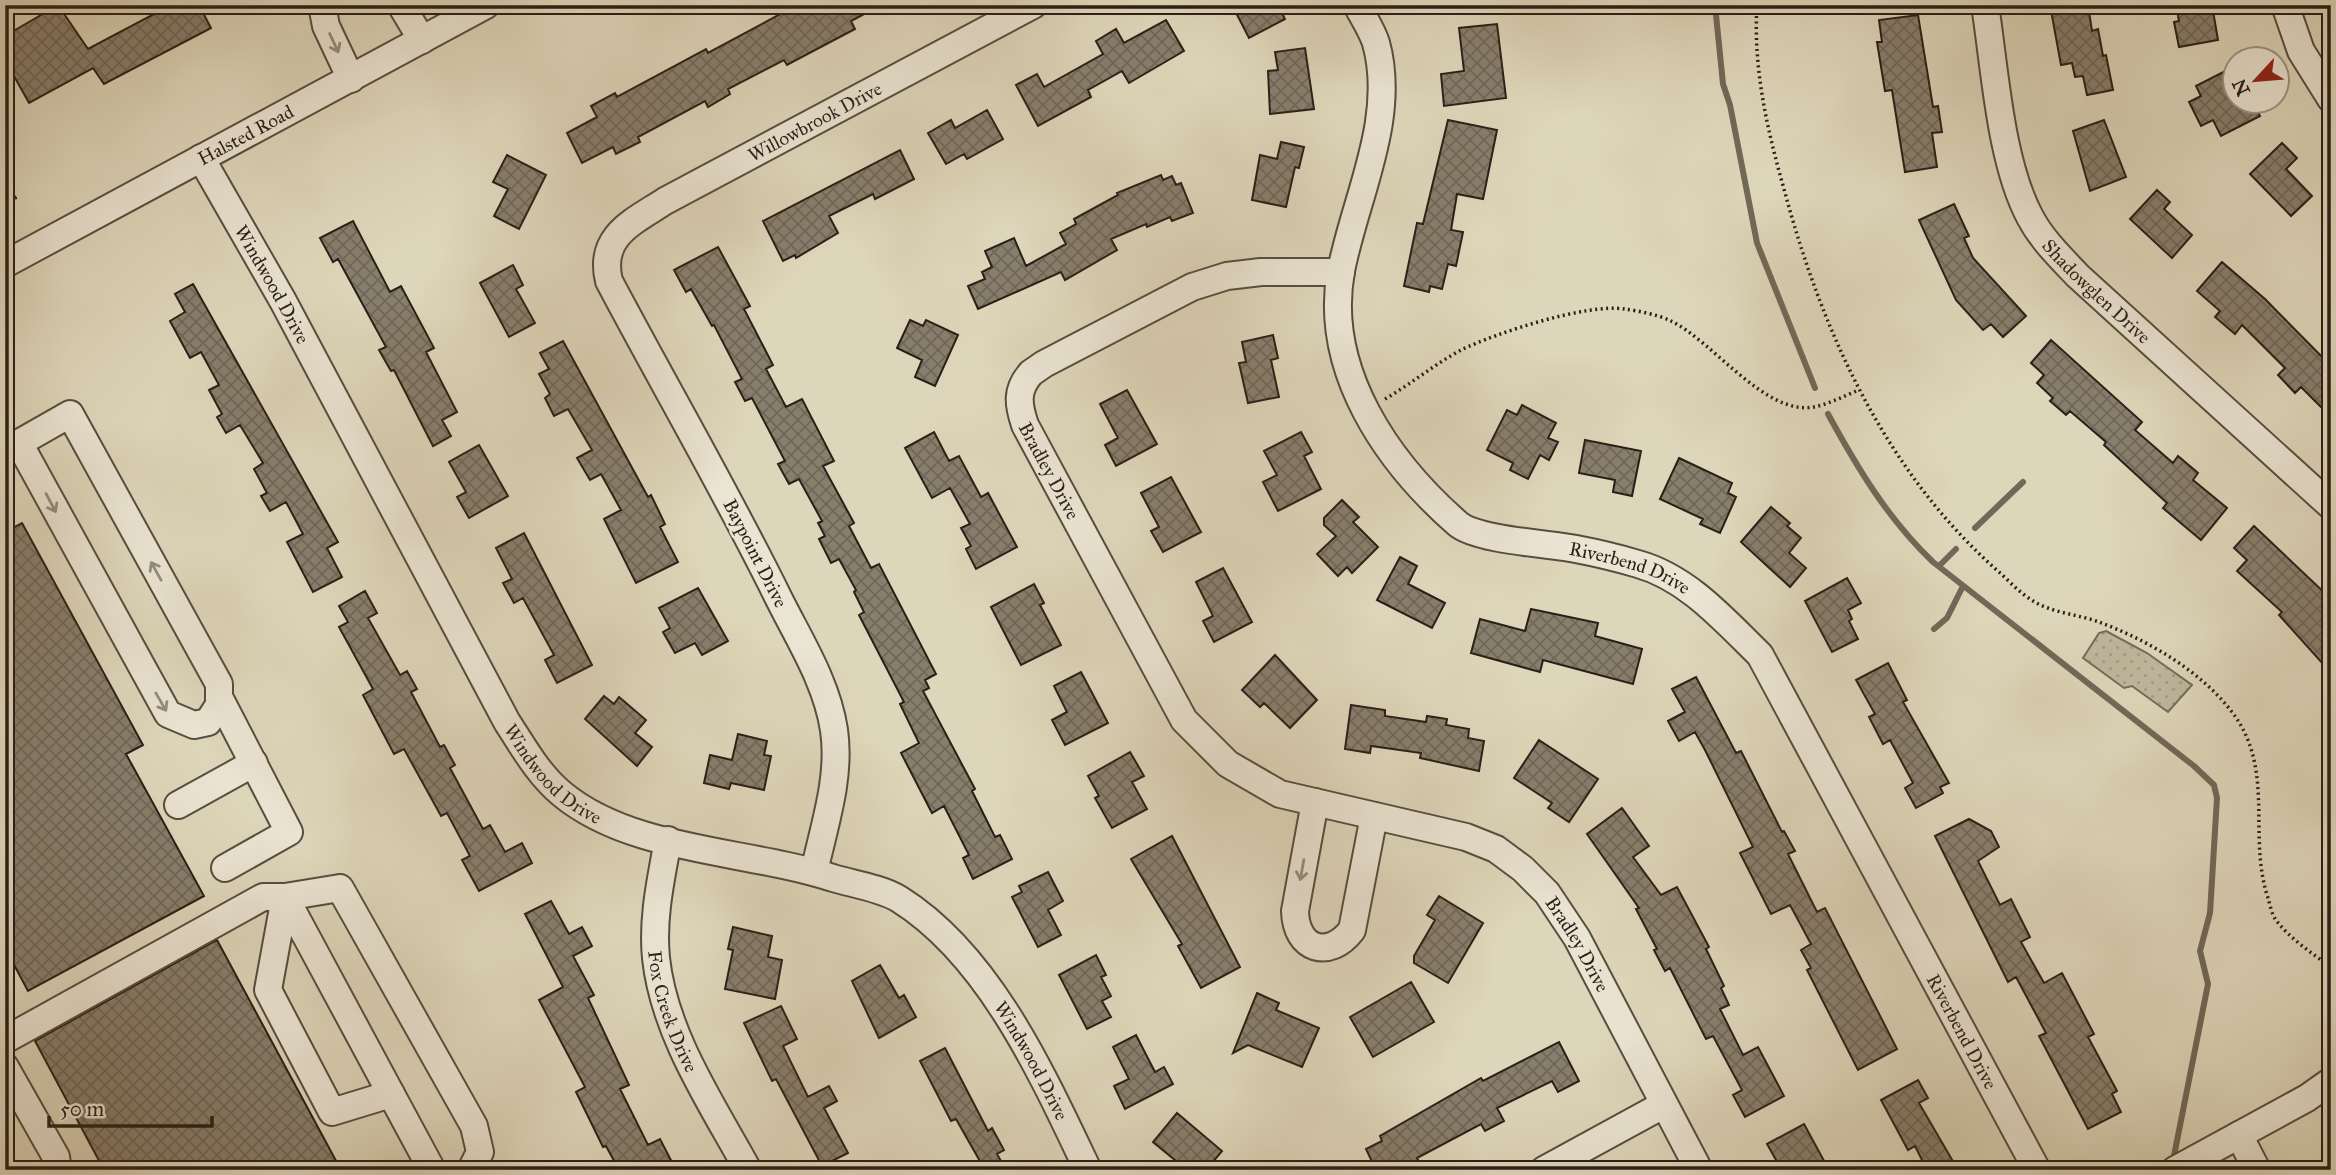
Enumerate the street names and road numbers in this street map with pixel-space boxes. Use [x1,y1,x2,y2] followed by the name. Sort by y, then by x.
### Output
[744,77,886,167] street label: Willowbrook Drive
[194,100,298,170] street label: Halsted Road
[230,221,315,348] street label: Windwood Drive
[2037,234,2155,349] street label: Shadowglen Drive
[1014,418,1085,524] street label: Bradley Drive
[718,495,793,611] street label: Baypoint Drive
[1567,537,1695,599] street label: Riverbend Drive
[499,720,605,829] street label: Windwood Drive
[1540,892,1614,996] street label: Bradley Drive
[643,950,703,1076] street label: Fox Creek Drive
[1922,970,2002,1093] street label: Riverbend Drive
[989,997,1073,1124] street label: Windwood Drive

